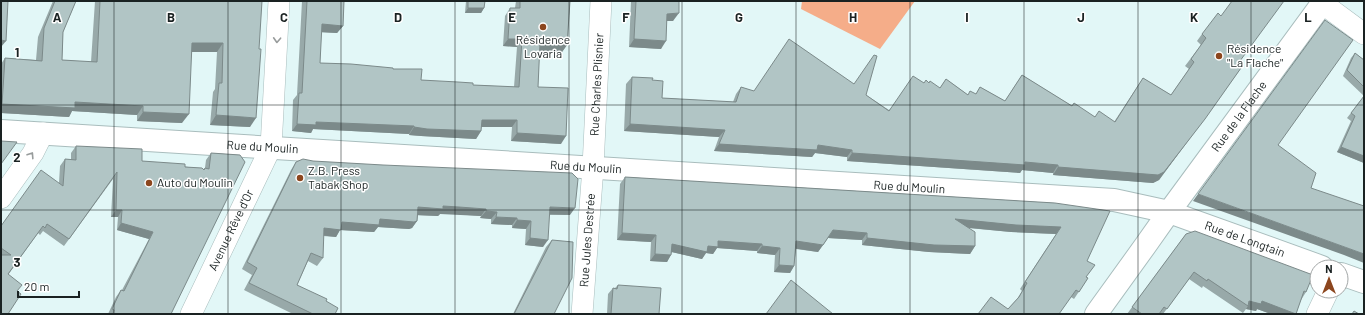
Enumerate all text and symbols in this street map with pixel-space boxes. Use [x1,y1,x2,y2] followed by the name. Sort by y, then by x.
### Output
[53,9,62,25] text: A
[167,9,175,25] text: B
[280,9,288,25] text: C
[394,9,402,25] text: D
[508,9,516,25] text: E
[622,9,630,25] text: F
[735,9,743,25] text: G
[849,9,857,25] text: H
[965,9,969,25] text: I
[1077,9,1085,25] text: J
[1190,9,1198,25] text: K
[1304,9,1312,25] text: L
[538,22,548,32] marker: Résidence Lovaria
[516,32,570,60] place label: Résidence Lovaria
[587,32,605,136] street label: Rue Charles Plisnier
[273,37,281,43] one-way arrow
[1227,41,1283,69] place label: Résidence "La Flache"
[15,44,19,60] text: 1
[1214,51,1224,61] marker: Résidence "La Flache"
[1208,78,1269,154] street label: Rue de la Flache
[226,137,299,155] street label: Rue du Moulin
[13,149,21,165] text: 2
[27,152,34,159] one-way arrow
[550,157,622,175] street label: Rue du Moulin
[308,163,368,191] place label: Z.B. Press Tabak Shop
[295,173,305,183] marker: Z.B. Press Tabak Shop
[157,175,233,189] place label: Auto du Moulin
[873,177,946,196] street label: Rue du Moulin
[144,178,154,188] marker: Auto du Moulin
[205,186,256,273] street label: Avenue Rêve d'Or
[576,193,597,288] street label: Rue Jules Destrée
[1203,217,1287,259] street label: Rue de Longtain
[13,254,21,270] text: 3
[1309,259,1349,299] north arrow
[1325,262,1333,275] text: N
[18,273,79,299] scale bar
[24,279,50,293] text: 20 m

